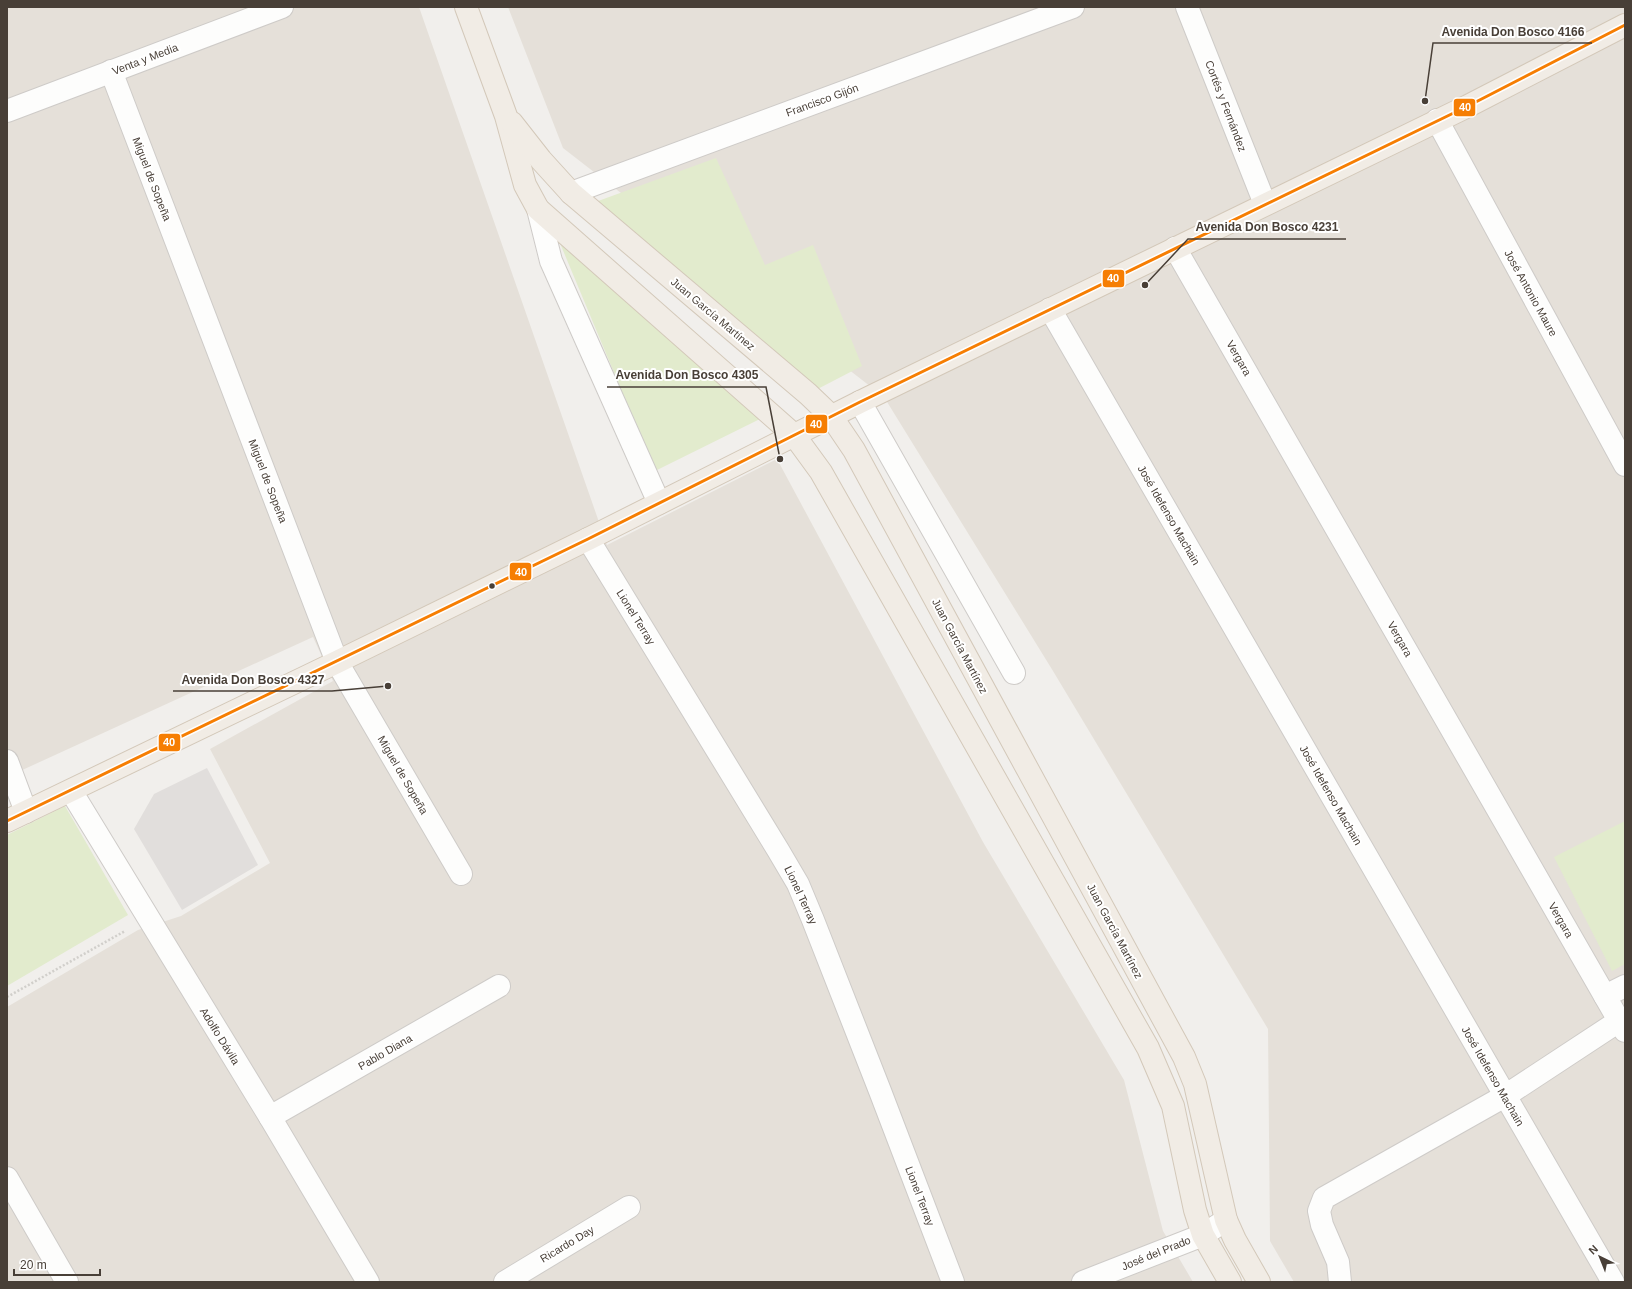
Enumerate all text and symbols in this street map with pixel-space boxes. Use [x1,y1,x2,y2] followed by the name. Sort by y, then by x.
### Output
[1433,19,1592,43] callout: Avenida Don Bosco 4166
[1442,25,1585,39] text: Avenida Don Bosco 4166
[110,41,181,77] street label: Venta y Media
[1203,59,1249,153] street label: Cortés y Fernández
[784,81,860,119] street label: Francisco Gijón
[1453,98,1476,117] line badge: 40
[1459,101,1471,113] text: 40
[131,135,174,223] street label: Miguel de Sopeña
[1188,215,1346,239] callout: Avenida Don Bosco 4231
[1196,220,1339,234] text: Avenida Don Bosco 4231
[1502,248,1560,338] street label: José Antonio Maure
[1102,269,1125,288] line badge: 40
[1107,272,1119,284] text: 40
[669,275,757,353] street label: Juan García Martínez
[1224,338,1254,378] street label: Vergara
[607,363,766,387] callout: Avenida Don Bosco 4305
[616,368,759,382] text: Avenida Don Bosco 4305
[805,414,828,434] line badge: 40
[810,418,822,430] text: 40
[247,437,290,525] street label: Miguel de Sopeña
[1136,463,1202,567] street label: José Idefenso Machain
[509,562,532,581] line badge: 40
[515,566,527,578] text: 40
[487,581,497,591] unlabelled marker
[614,587,658,647] street label: Lionel Terray
[930,596,990,696] street label: Juan García Martínez
[1385,619,1415,659] street label: Vergara
[173,667,332,691] callout: Avenida Don Bosco 4327
[182,673,325,687] text: Avenida Don Bosco 4327
[158,733,181,752] line badge: 40
[376,734,431,817] street label: Miguel de Sopeña
[163,736,175,748] text: 40
[1298,743,1364,847] street label: José Idefenso Machain
[782,864,820,926] street label: Lionel Terray
[1085,881,1145,981] street label: Juan García Martínez
[1546,900,1576,940] street label: Vergara
[198,1005,243,1067] street label: Adolfo Dávila
[1460,1024,1526,1128] street label: José Idefenso Machain
[356,1031,415,1072] street label: Pablo Diana
[903,1165,937,1228] street label: Lionel Terray
[538,1223,596,1265] street label: Ricardo Day
[1120,1234,1192,1272] street label: José del Prado
[1580,1237,1620,1277] north arrow
[1586,1243,1600,1257] text: N
[14,1251,100,1277] scale bar
[20,1258,47,1272] text: 20 m

